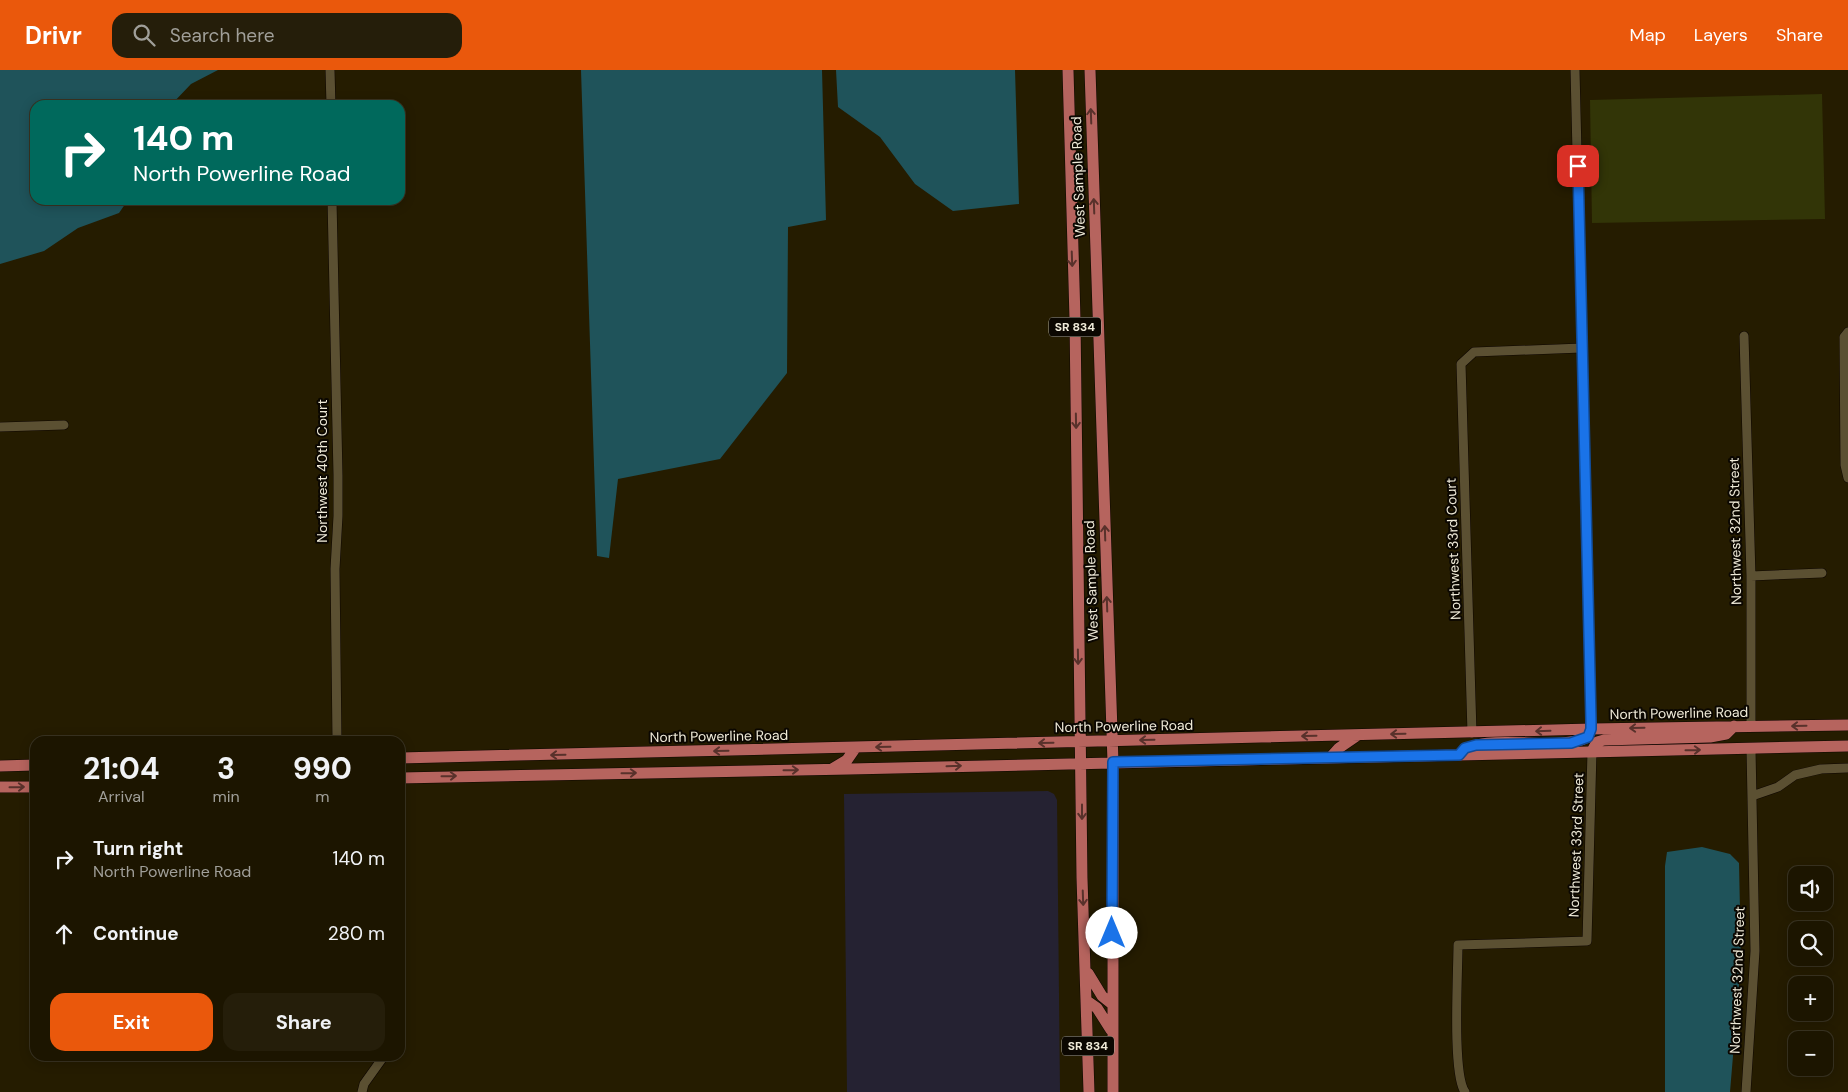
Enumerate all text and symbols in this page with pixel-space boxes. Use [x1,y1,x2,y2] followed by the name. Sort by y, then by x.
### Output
[112,13,462,58] search box
[25,20,82,51] text: Drivr
[130,21,158,49] icon: search
[170,23,275,48] text: Search here
[1630,23,1666,47] text: Map
[1694,23,1748,47] text: Layers
[1776,23,1823,47] text: Share
[1086,109,1096,125] one-way arrow
[133,115,234,161] text: 140 m
[1067,116,1089,238] street label: West Sample Road
[50,120,115,185] icon: right
[1557,145,1599,187] pin
[1564,152,1592,180] icon: arrive
[133,159,351,188] text: North Powerline Road
[1089,198,1098,214] one-way arrow
[1068,250,1077,266] one-way arrow
[1049,318,1101,336] road number: SR 834
[313,399,331,543] street label: Northwest 40th Court
[1071,412,1081,429] one-way arrow
[1725,457,1745,605] street label: Northwest 32nd Street
[1442,478,1464,620] street label: Northwest 33rd Court
[1080,520,1102,642] street label: West Sample Road
[1100,525,1109,541] one-way arrow
[1102,596,1112,612] one-way arrow
[1074,649,1083,665] one-way arrow
[1610,703,1748,723] street label: North Powerline Road
[1055,716,1193,736] street label: North Powerline Road
[1792,721,1808,731] one-way arrow
[1629,724,1645,733] one-way arrow
[650,726,788,746] street label: North Powerline Road
[1535,726,1551,735] one-way arrow
[1390,730,1406,739] one-way arrow
[1302,732,1318,741] one-way arrow
[1139,735,1156,745] one-way arrow
[1038,738,1054,747] one-way arrow
[876,742,892,751] one-way arrow
[1685,745,1701,754] one-way arrow
[713,746,730,756] one-way arrow
[83,749,159,788] text: 21:04
[217,749,235,788] text: 3
[293,749,352,788] text: 990
[551,750,567,759] one-way arrow
[945,762,961,771] one-way arrow
[782,765,799,775] one-way arrow
[620,768,636,778] one-way arrow
[440,772,456,781] one-way arrow
[1564,772,1588,918] street label: Northwest 33rd Street
[9,782,25,792] one-way arrow
[98,786,145,807] text: Arrival
[212,786,240,807] text: min
[315,786,330,807] text: m
[1077,804,1087,820] one-way arrow
[93,836,183,861] text: Turn right
[50,845,78,873] icon: right
[333,846,385,871] text: 140 m
[93,861,251,882] text: North Powerline Road
[1788,866,1833,1076] map controls
[1788,866,1833,911] button: sound
[1078,889,1088,905] one-way arrow
[1085,906,1137,958] position arrow
[1725,906,1749,1054] street label: Northwest 32nd Street
[50,920,78,948] icon: ahead
[93,921,179,946] text: Continue
[328,921,385,946] text: 280 m
[1788,921,1833,966] button: search
[1788,976,1833,1021] button: +
[50,993,213,1051] button: Exit
[223,993,385,1051] button: Share
[1788,1031,1833,1076] button: −
[1062,1036,1114,1056] road number: SR 834

